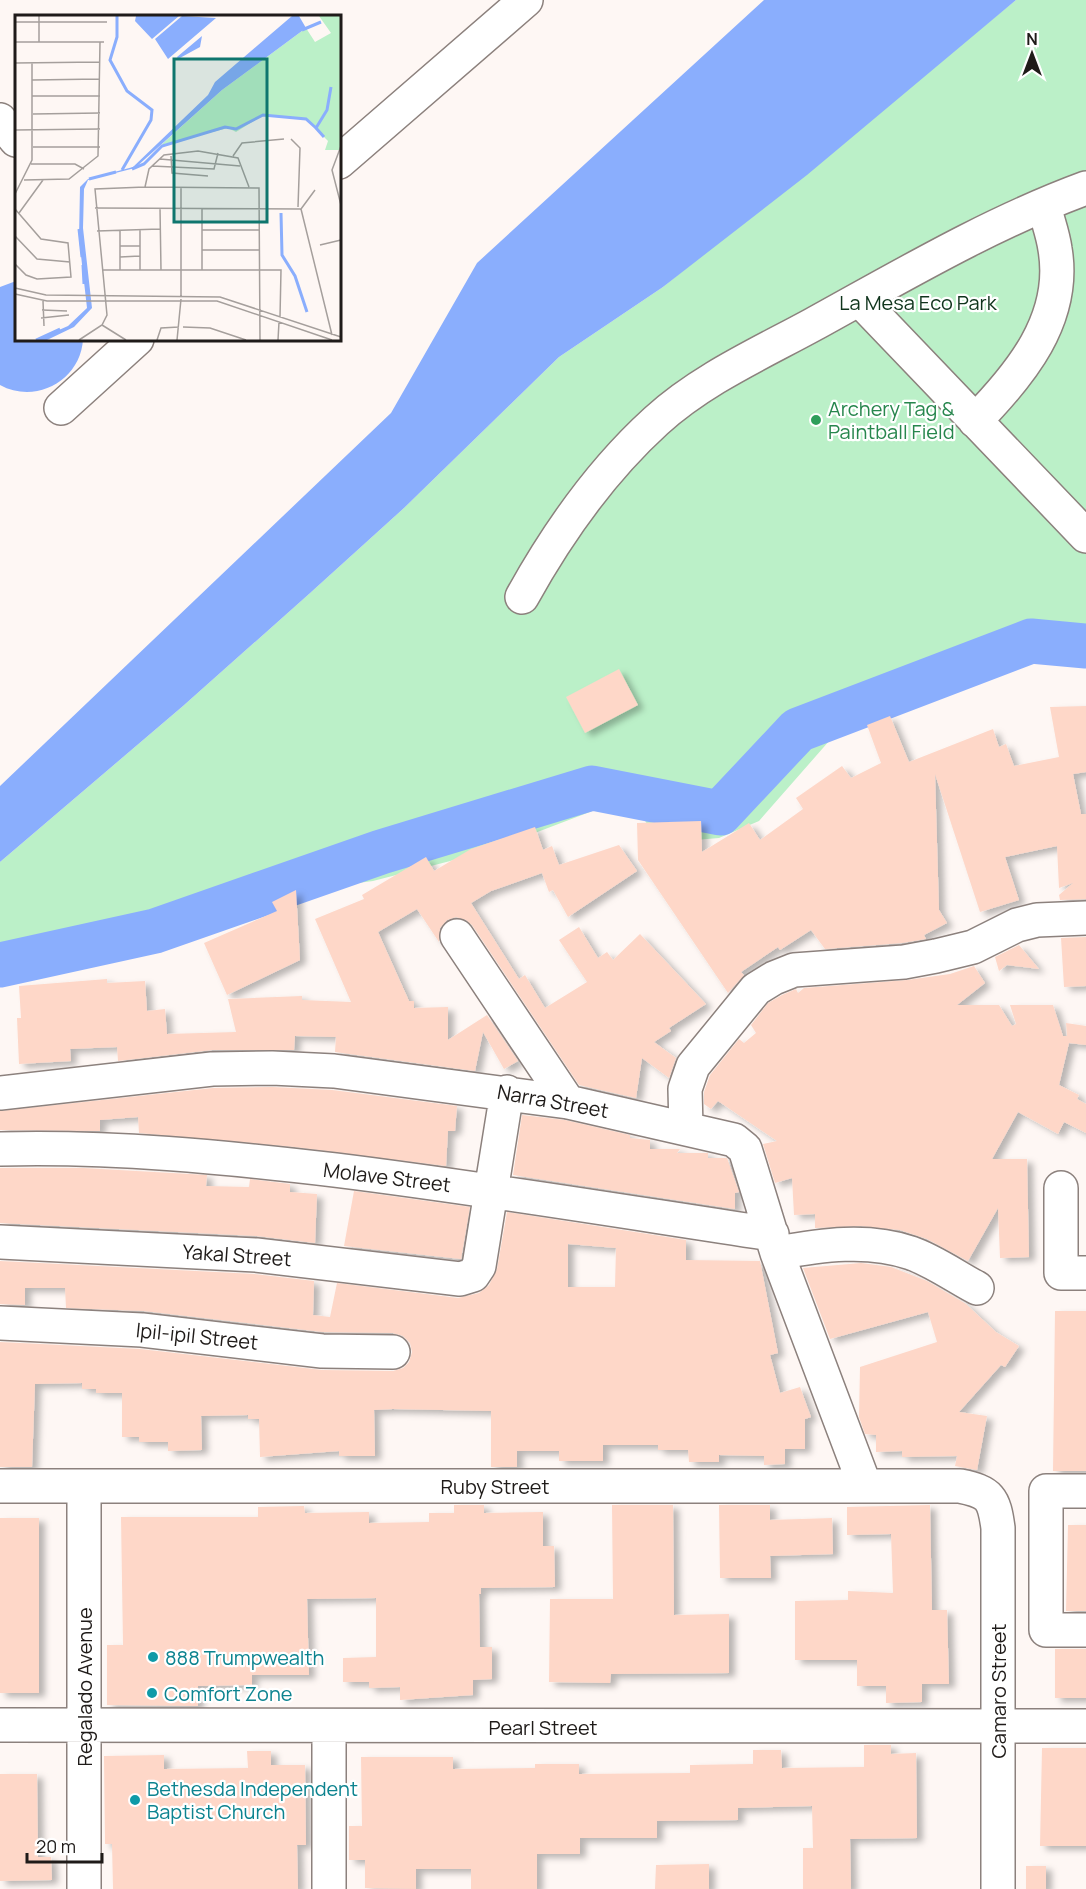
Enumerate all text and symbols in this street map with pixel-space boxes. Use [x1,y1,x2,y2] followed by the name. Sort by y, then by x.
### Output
[15,15,340,340] inset map
[1002,24,1062,84] north arrow
[1026,28,1038,50] text: N
[839,289,998,316] park label: La Mesa Eco Park
[828,395,955,445] place label: Archery Tag & Paintball Field
[809,413,823,427] marker: Archery Tag & Paintball Field
[495,1078,611,1124] street label: Narra Street
[322,1156,452,1198] street label: Molave Street
[182,1238,292,1272] street label: Yakal Street
[135,1316,259,1356] street label: Ipil-ipil Street
[440,1473,550,1500] street label: Ruby Street
[71,1607,98,1767] street label: Regalado Avenue
[985,1623,1012,1759] street label: Camaro Street
[165,1644,324,1671] place label: 888 Trumpwealth
[146,1650,160,1664] marker: 888 Trumpwealth
[164,1680,292,1707] place label: Comfort Zone
[145,1686,159,1700] marker: Comfort Zone
[488,1714,598,1741] street label: Pearl Street
[147,1775,358,1825] place label: Bethesda Independent Baptist Church
[128,1793,142,1807] marker: Bethesda Independent Baptist Church
[27,1826,102,1864] scale bar
[36,1834,76,1858] text: 20 m

